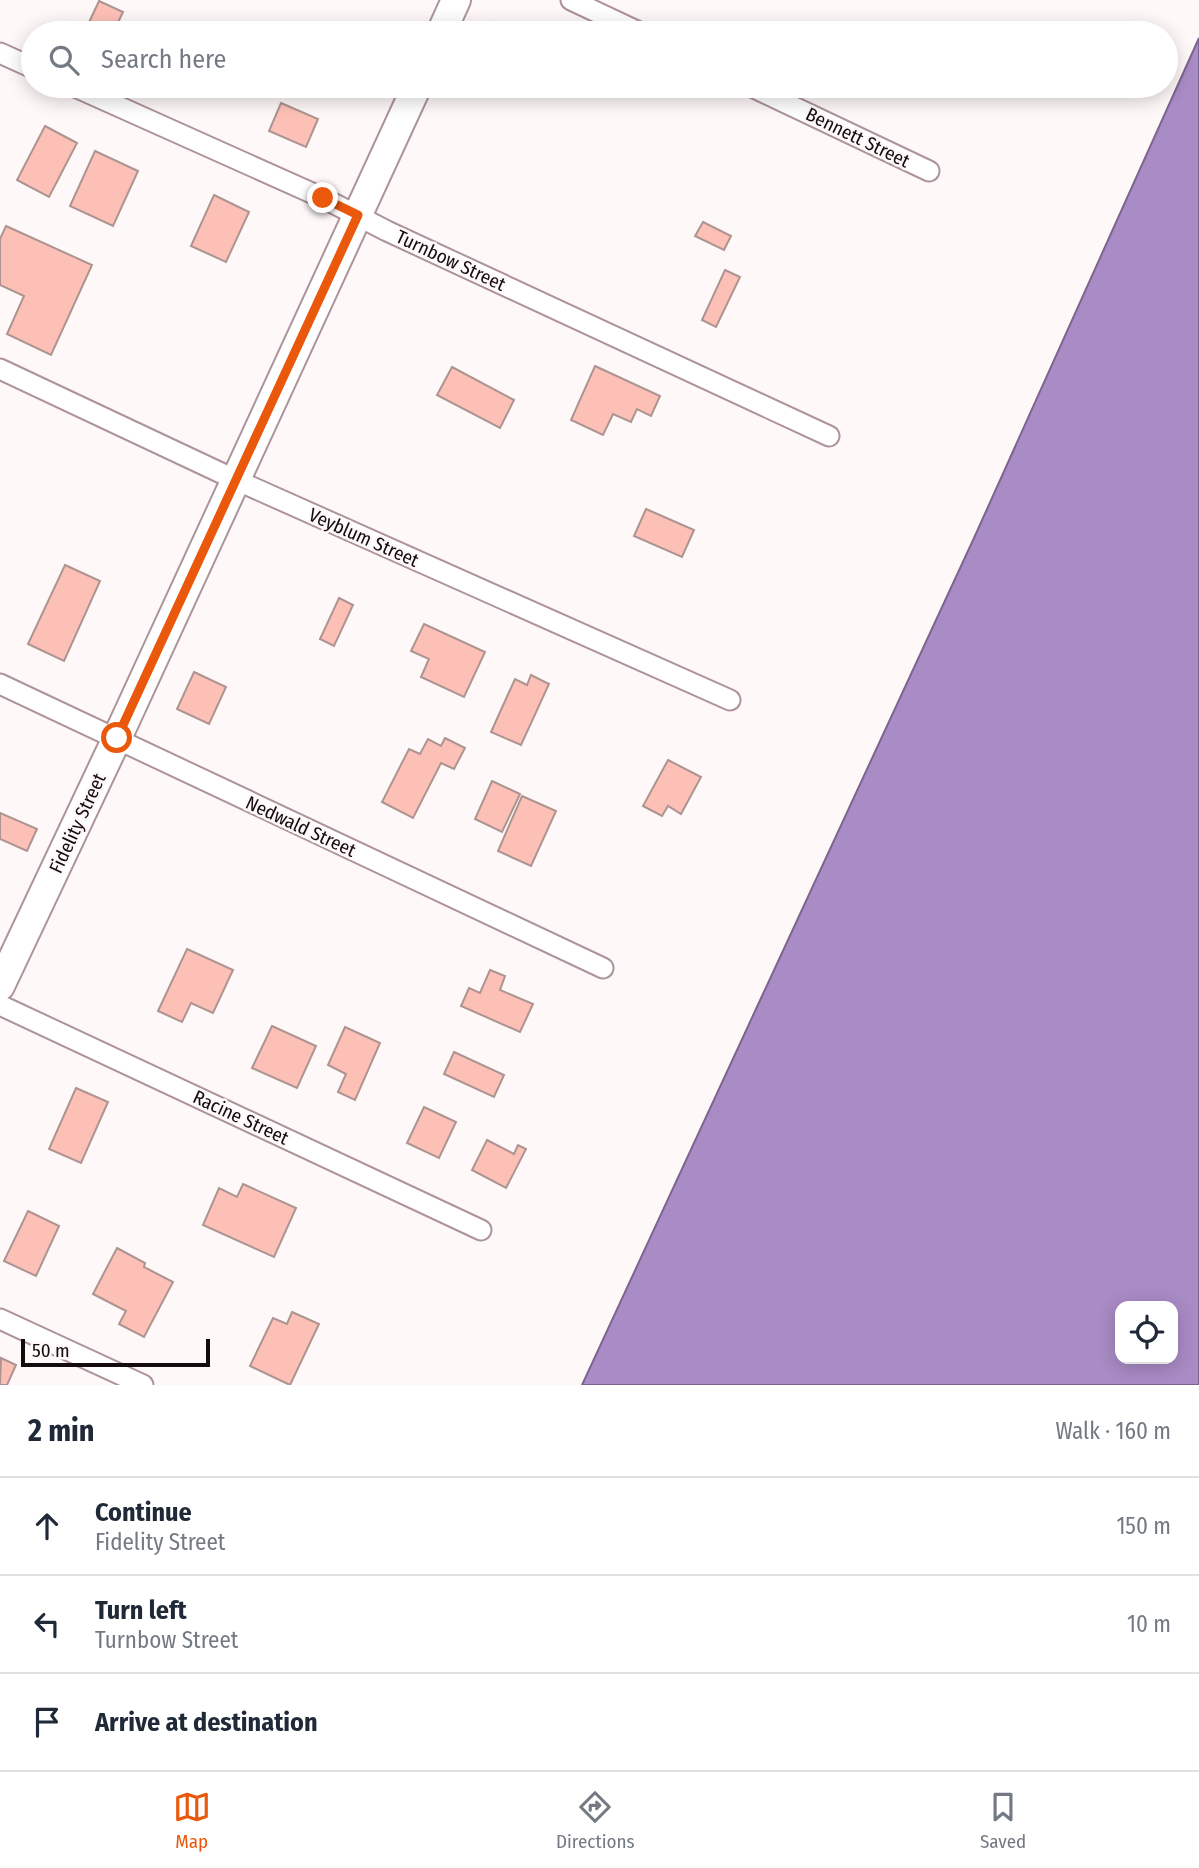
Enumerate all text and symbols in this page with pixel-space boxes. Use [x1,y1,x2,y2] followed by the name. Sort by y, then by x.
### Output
[21,21,1178,98] search box
[45,41,83,79] icon: search
[101,44,226,75] text: Search here
[802,102,914,173] street label: Bennett Street
[307,182,338,213] route end
[392,225,510,296] street label: Turnbow Street
[305,503,423,572] street label: Veyblum Street
[101,722,132,753] route start
[44,769,111,877] street label: Fidelity Street
[242,791,360,862] street label: Nedwald Street
[189,1085,293,1150] street label: Racine Street
[1115,1301,1178,1364] map controls
[1115,1301,1178,1364] button: locate
[21,1336,210,1368] scale bar
[32,1339,70,1362] text: 50 m
[28,1413,95,1449] text: 2 min
[1055,1417,1171,1445] text: Walk · 160 m
[95,1497,192,1528] text: Continue
[28,1507,66,1545] icon: ahead
[1116,1512,1171,1540] text: 150 m
[95,1528,225,1556] text: Fidelity Street
[95,1595,187,1626] text: Turn left
[28,1605,66,1643] icon: left
[1127,1610,1171,1638] text: 10 m
[95,1626,238,1654] text: Turnbow Street
[28,1703,66,1741] icon: arrive
[95,1707,318,1738] text: Arrive at destination
[173,1788,211,1853] tab: Map
[556,1788,635,1853] tab: Directions
[980,1788,1026,1853] tab: Saved

